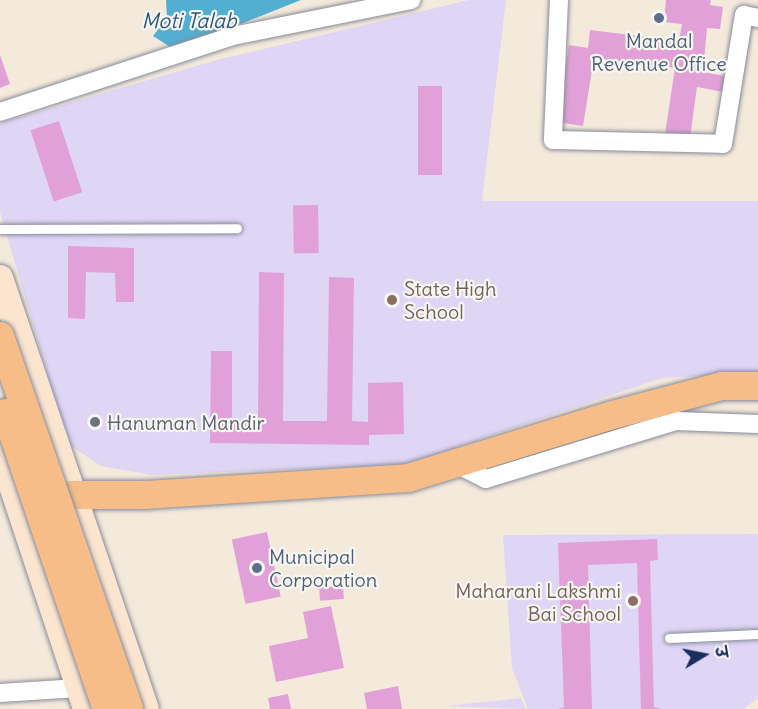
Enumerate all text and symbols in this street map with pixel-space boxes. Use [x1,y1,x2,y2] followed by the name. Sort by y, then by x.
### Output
[141,8,237,34] water label: Moti Talab
[652,11,666,25] marker: Mandal Revenue Office
[591,28,727,75] place label: Mandal Revenue Office
[404,276,497,323] place label: State High School
[385,293,399,307] marker: State High School
[107,410,265,434] place label: Hanuman Mandir
[88,415,102,429] marker: Hanuman Mandir
[269,544,377,591] place label: Municipal Corporation
[250,561,264,575] marker: Municipal Corporation
[455,578,621,625] place label: Maharani Lakshmi Bai School
[626,594,640,608] marker: Maharani Lakshmi Bai School
[674,625,734,685] north arrow
[711,645,732,659] text: उ

